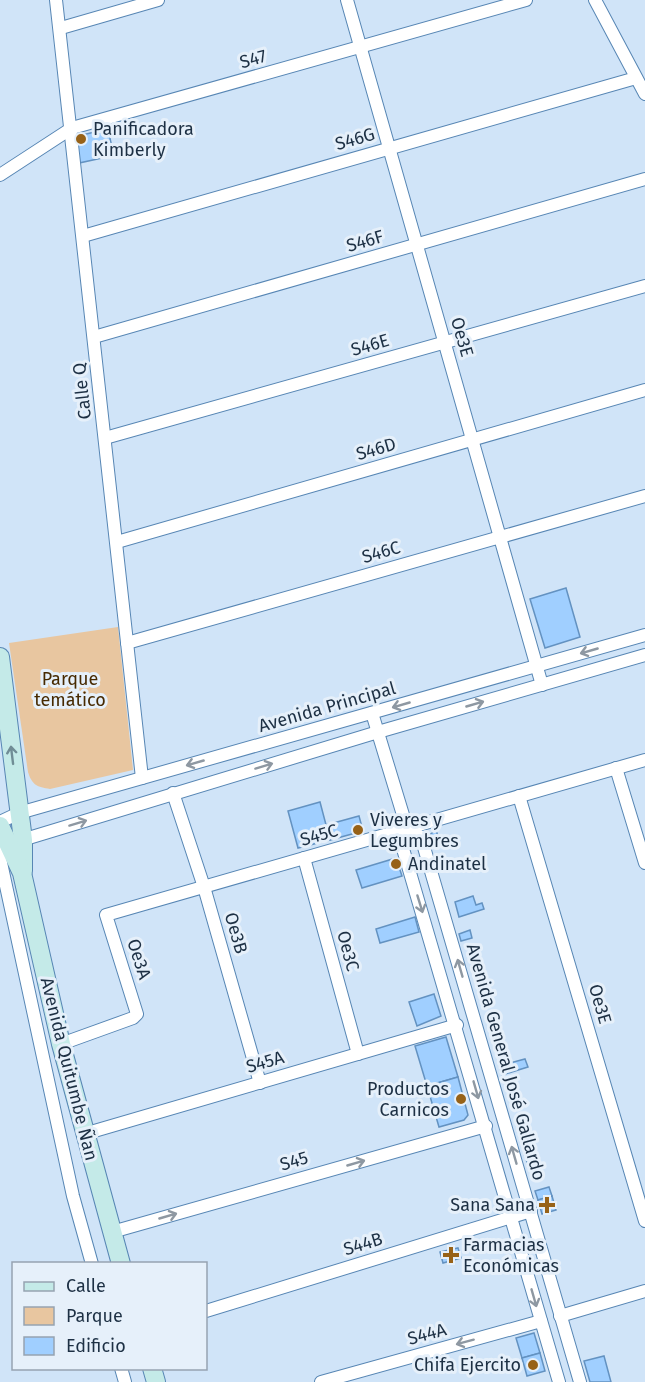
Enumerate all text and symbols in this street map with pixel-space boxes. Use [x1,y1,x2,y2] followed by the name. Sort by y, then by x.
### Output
[237,45,269,73] street label: S47
[93,118,194,161] place label: Panificadora Kimberly
[333,123,377,155] street label: S46G
[74,132,88,146] marker: Panificadora Kimberly
[344,225,386,257] street label: S46F
[446,314,478,360] street label: Oe3E
[348,329,392,361] street label: S46E
[68,362,96,420] street label: Calle Q
[353,433,399,465] street label: S46D
[359,536,403,568] street label: S46C
[580,646,599,657] one-way arrow
[34,668,106,711] park label: Parque temático
[256,677,398,737] street label: Avenida Principal
[465,698,484,709] one-way arrow
[392,699,411,711] one-way arrow
[6,746,17,765] one-way arrow
[186,758,205,769] one-way arrow
[254,760,273,771] one-way arrow
[370,809,459,852] place label: Viveres y Legumbres
[68,817,87,828] one-way arrow
[298,819,340,851] street label: S45C
[351,823,365,837] marker: Viveres y Legumbres
[408,853,486,875] place label: Andinatel
[389,857,403,871] marker: Andinatel
[415,894,426,913] one-way arrow
[220,910,252,956] street label: Oe3B
[332,928,364,974] street label: Oe3C
[122,936,156,983] street label: Oe3A
[462,941,550,1183] street label: Avenida General José Gallardo
[453,959,465,978] one-way arrow
[36,975,103,1163] street label: Avenida Quitumbe Ñan
[584,981,616,1027] street label: Oe3E
[243,1046,287,1078] street label: S45A
[367,1078,449,1121] place label: Productos Carnicos
[471,1080,482,1099] one-way arrow
[454,1092,468,1106] marker: Productos Carnicos
[508,1146,519,1165] one-way arrow
[277,1147,311,1175] street label: S45
[346,1157,365,1168] one-way arrow
[450,1194,535,1216] place label: Sana Sana
[540,1198,554,1212] marker: Sana Sana
[158,1210,177,1221] one-way arrow
[341,1228,385,1260] street label: S44B
[463,1234,559,1277] place label: Farmacias Económicas
[444,1248,458,1262] marker: Farmacias Económicas
[12,1262,207,1370] legend
[66,1275,106,1297] text: Calle
[529,1288,540,1307] one-way arrow
[66,1305,123,1327] text: Parque
[405,1318,449,1350] street label: S44A
[66,1335,126,1357] text: Edificio
[455,1337,474,1349] one-way arrow
[414,1354,521,1376] place label: Chifa Ejercito
[526,1358,540,1372] marker: Chifa Ejercito

